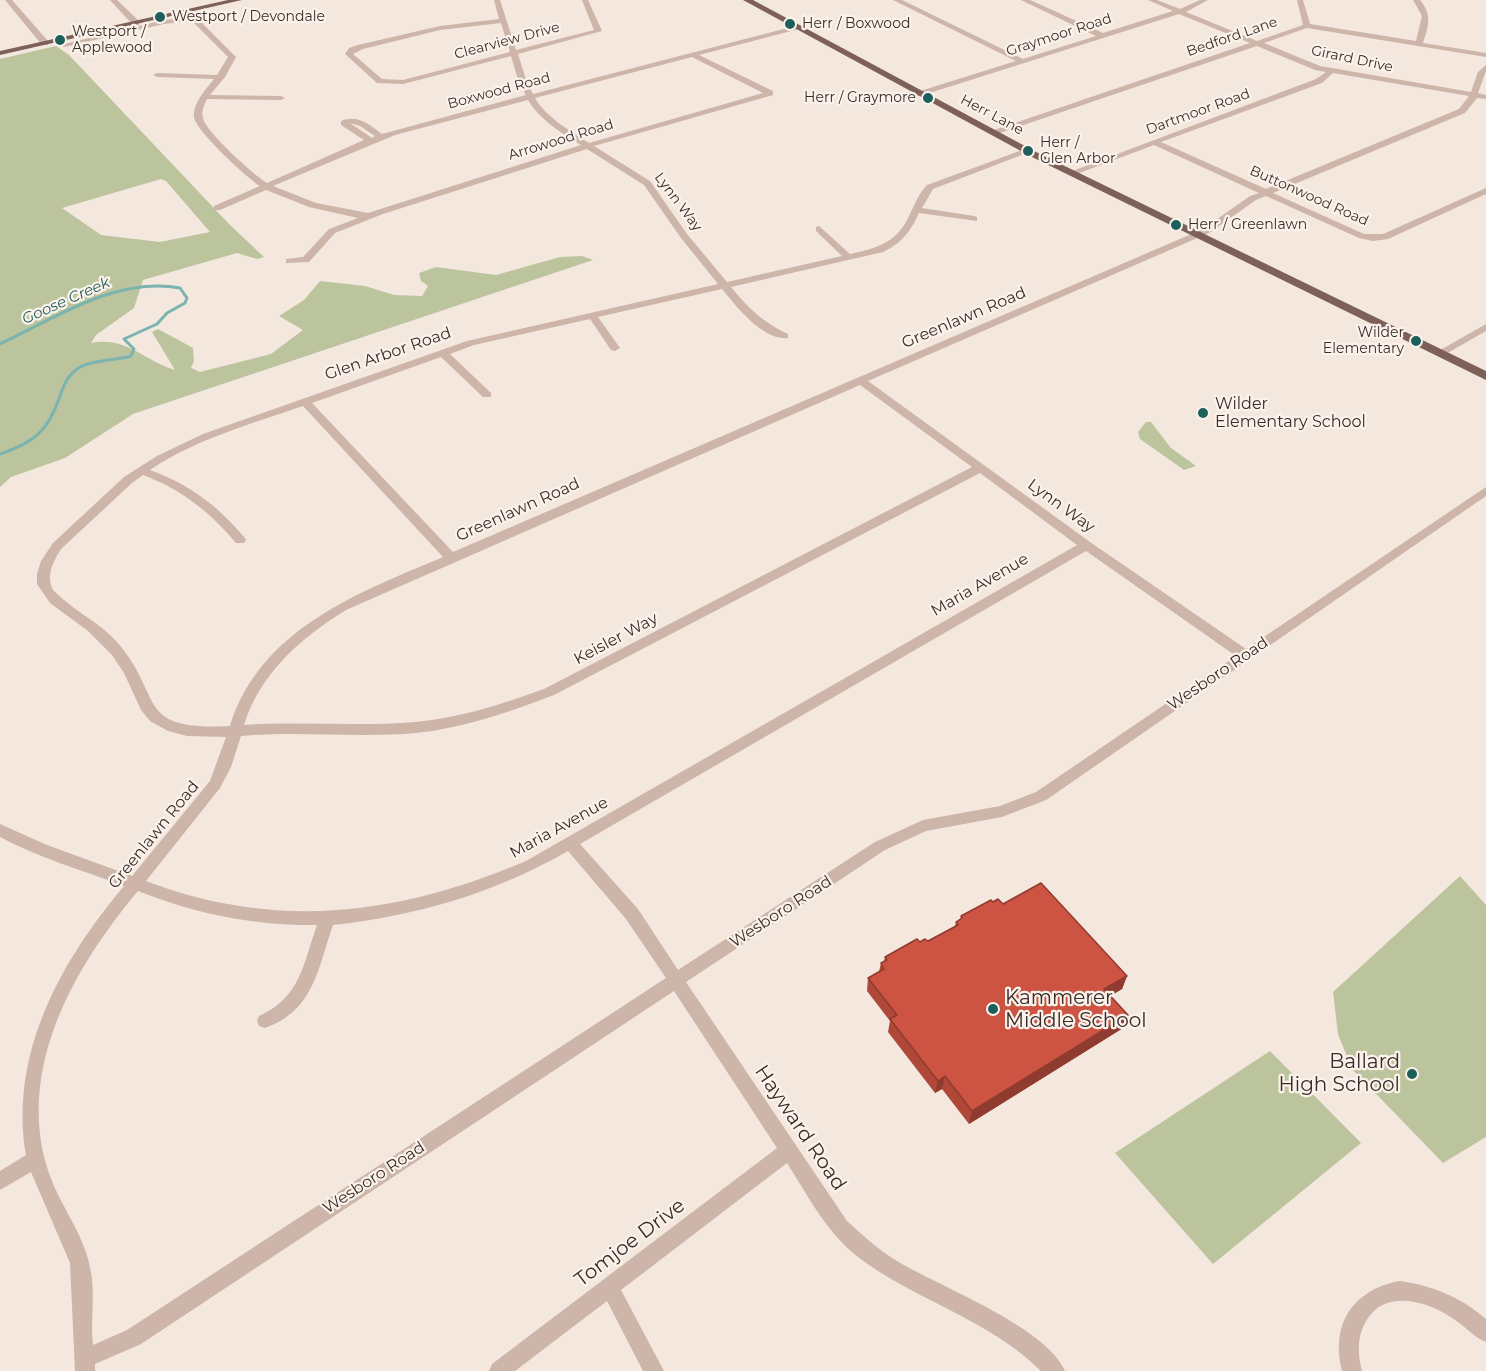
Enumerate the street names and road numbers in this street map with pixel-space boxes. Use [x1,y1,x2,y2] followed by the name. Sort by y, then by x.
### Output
[1004,10,1114,60] street label: Graymoor Road
[1184,14,1280,60] street label: Bedford Lane
[453,19,561,63] street label: Clearview Drive
[1310,42,1394,76] street label: Girard Drive
[446,69,552,113] street label: Boxwood Road
[1144,85,1252,139] street label: Dartmoor Road
[958,91,1026,139] street label: Herr Lane
[506,116,616,164] street label: Arrowood Road
[1247,162,1371,230] street label: Buttonwood Road
[651,169,705,235] street label: Lynn Way
[899,283,1029,353] street label: Greenlawn Road
[322,323,454,385] street label: Glen Arbor Road
[453,474,583,546] street label: Greenlawn Road
[1024,475,1098,537] street label: Lynn Way
[928,549,1032,621] street label: Maria Avenue
[571,609,661,669] street label: Keisler Way
[1164,633,1272,715] street label: Wesboro Road
[105,777,203,893] street label: Greenlawn Road
[507,793,611,863] street label: Maria Avenue
[726,872,836,952] street label: Wesboro Road
[749,1061,851,1195] street label: Hayward Road
[319,1138,429,1218] street label: Wesboro Road
[570,1194,690,1292] street label: Tomjoe Drive

